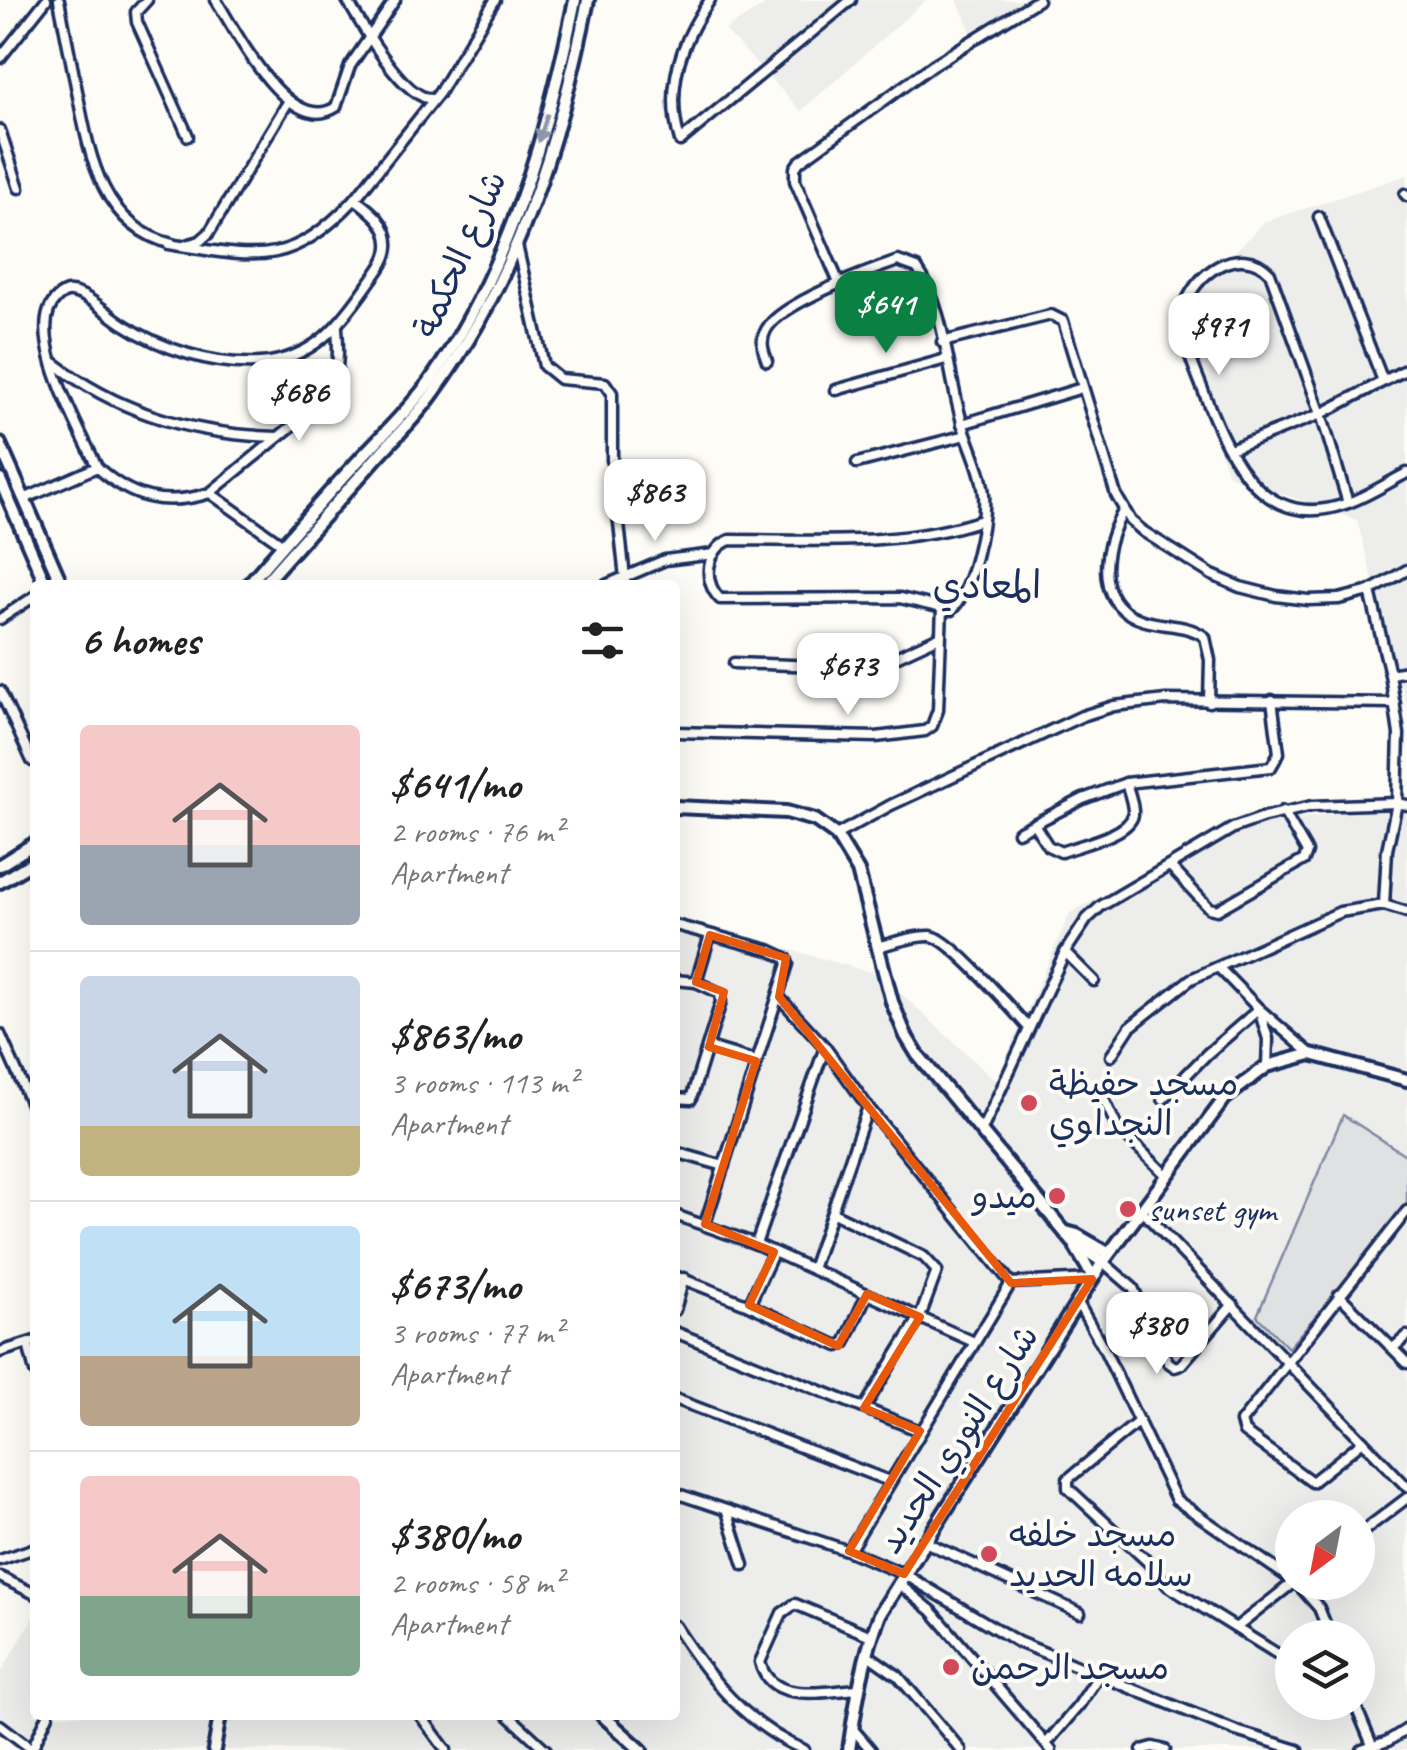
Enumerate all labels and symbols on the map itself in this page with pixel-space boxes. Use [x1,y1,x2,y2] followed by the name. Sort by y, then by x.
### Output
[535,114,550,144] one-way arrow
[403,163,519,345] street label: شارع الحكمة
[827,271,945,356] pin: $641
[1160,293,1278,378] pin: $971
[240,359,358,444] pin: $686
[596,459,714,544] pin: $863
[933,562,1041,612] district label: المعادي
[789,633,907,718] pin: $673
[1049,1061,1238,1148] place label: مسجد حفيظة النجداوي
[1018,1092,1040,1114] marker: مسجد حفيظة النجداوي
[970,1174,1037,1219] place label: ميدو
[1046,1185,1068,1207] marker: ميدو
[1148,1187,1279,1232] place label: sunset gym
[1117,1198,1139,1220] marker: sunset gym
[1098,1292,1216,1377] pin: $380
[867,1316,1050,1563] street label: شارع النوري الحديد
[1275,1500,1375,1600] north arrow
[1009,1512,1193,1597] place label: مسجد خلفه سلامه الحديد
[978,1543,1000,1565] marker: مسجد خلفه سلامه الحديد
[971,1645,1169,1690] place label: مسجد الرحمن
[940,1656,962,1678] marker: مسجد الرحمن

